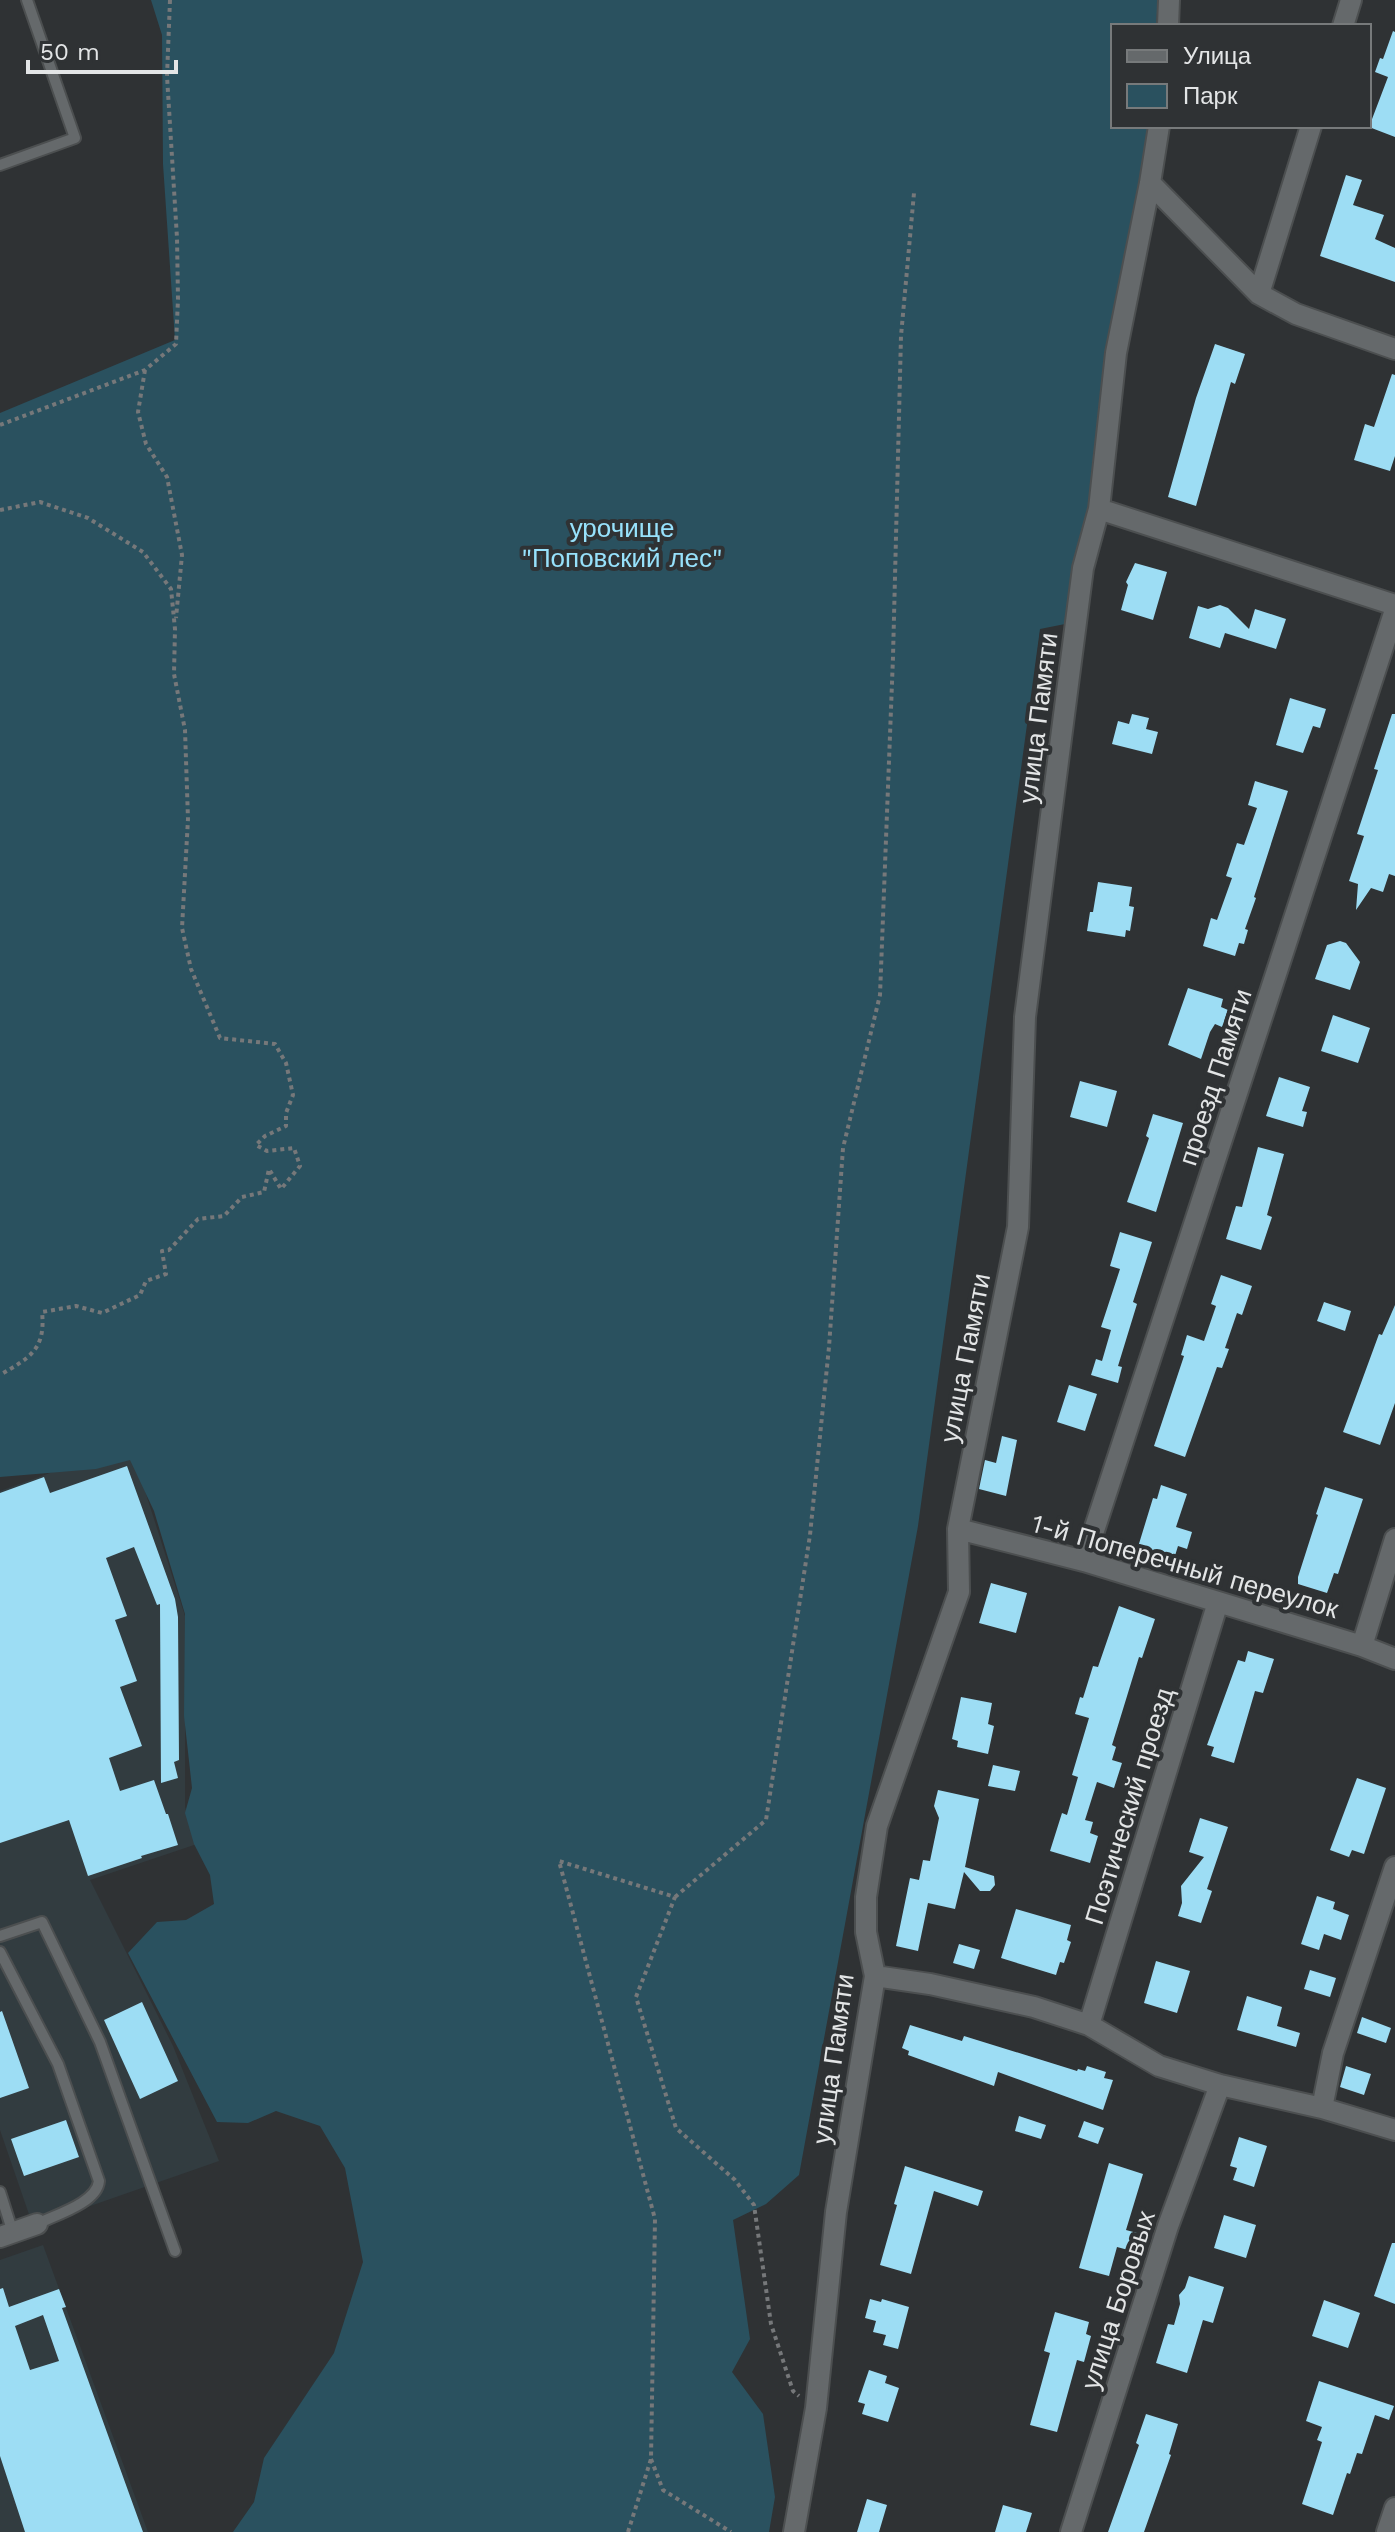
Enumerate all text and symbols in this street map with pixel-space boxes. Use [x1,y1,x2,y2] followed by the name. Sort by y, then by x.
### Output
[28,24,176,74] scale bar
[1111,24,1371,128] legend
[40,38,100,66] text: 50 m
[1183,42,1252,70] text: Улица
[1183,82,1238,110] text: Парк
[521,513,723,573] park label: урочище "Поповский лес"
[1013,631,1063,805] street label: улица Памяти
[1172,985,1258,1169] street label: проезд Памяти
[934,1271,996,1445] street label: улица Памяти
[1028,1508,1342,1624] street label: 1-й Поперечный переулок
[1079,1684,1179,1928] street label: Поэтический проезд
[806,1972,860,2146] street label: улица Памяти
[1075,2207,1161,2393] street label: улица Боровых

